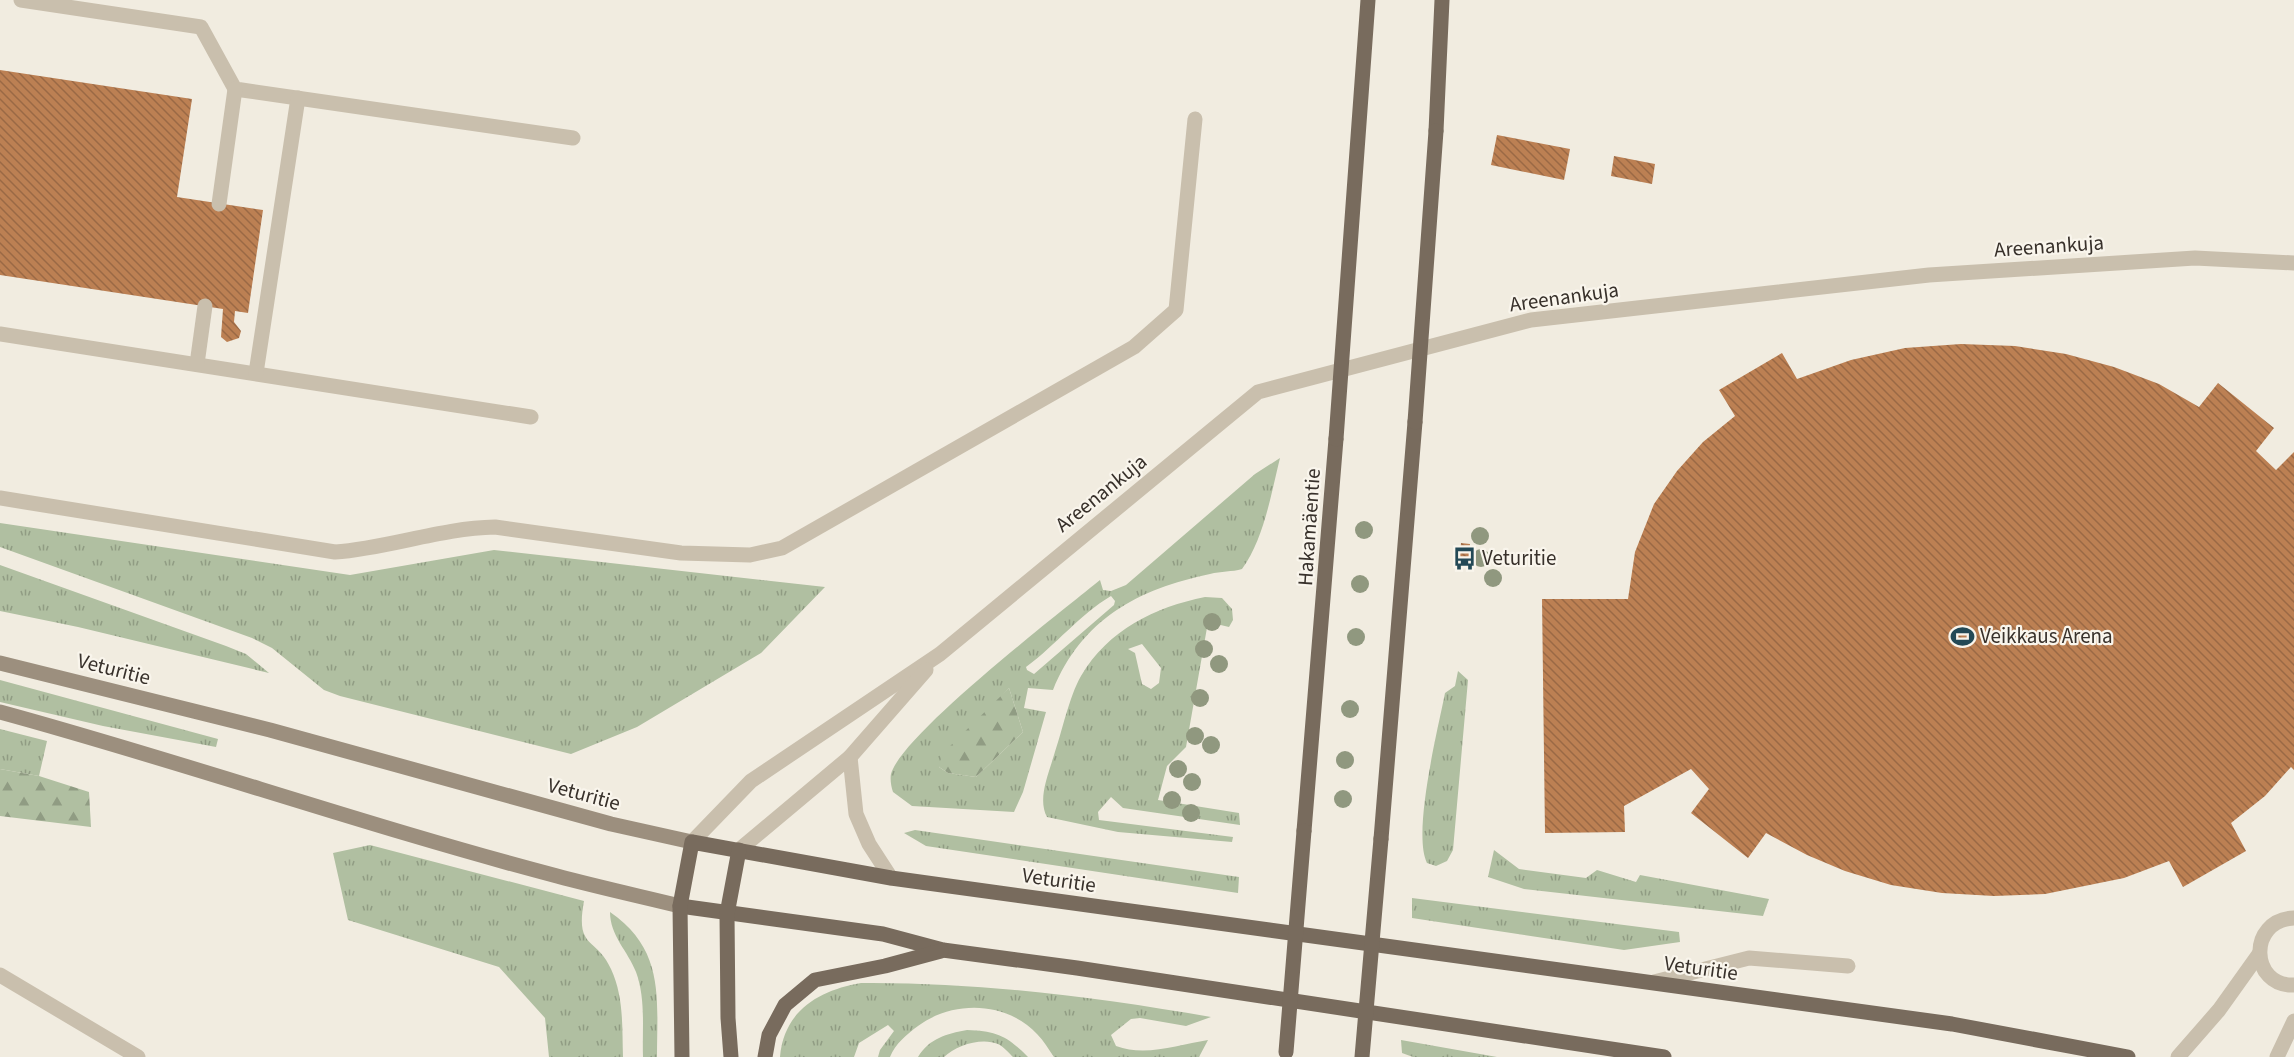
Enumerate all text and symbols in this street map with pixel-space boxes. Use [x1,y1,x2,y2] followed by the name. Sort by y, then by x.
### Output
[1993,227,2105,265] street label: Areenankuja
[1507,274,1621,320] street label: Areenankuja
[1049,447,1153,539] street label: Areenankuja
[1290,467,1328,587] street label: Hakamäentie
[1482,543,1556,573] place label: Veturitie
[1451,545,1477,571] bus stop icon: Veturitie
[1980,621,2113,651] place label: Veikkaus Arena
[1949,623,1975,649] sports icon: Veikkaus Arena
[74,645,154,693] street label: Veturitie
[544,770,624,818] street label: Veturitie
[1020,860,1098,900] street label: Veturitie
[1662,948,1740,988] street label: Veturitie

